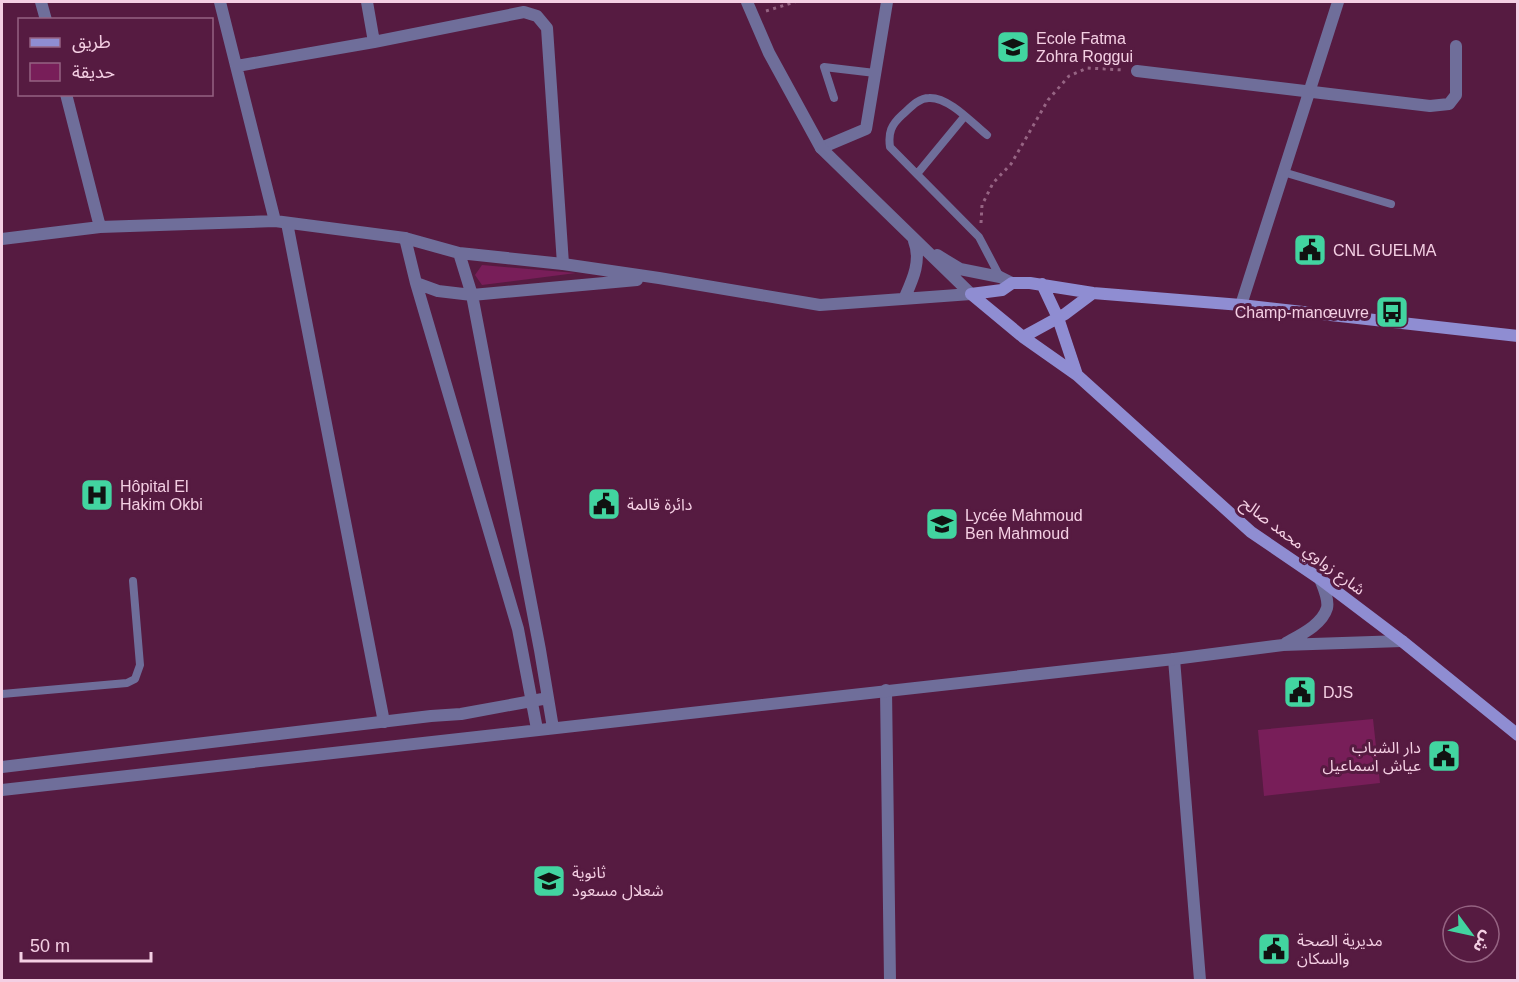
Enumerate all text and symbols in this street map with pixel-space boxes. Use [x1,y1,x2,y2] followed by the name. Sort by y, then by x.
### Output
[18,18,213,96] legend
[995,29,1031,65] school or university icon: Ecole Fatma Zohra Roggui
[1036,30,1133,65] place label: Ecole Fatma Zohra Roggui
[72,32,111,53] text: طريق
[72,62,115,82] text: حديقة
[1292,232,1328,268] public building icon: CNL GUELMA
[1333,242,1437,259] place label: CNL GUELMA
[1374,294,1410,330] bus stop icon: Champ-manœuvre
[1235,304,1369,321] place label: Champ-manœuvre
[79,477,115,513] hospital icon: Hôpital El Hakim Okbi
[120,478,203,513] place label: Hôpital El Hakim Okbi
[586,486,622,522] public building icon: دائرة قالمة
[1235,494,1368,601] street label: شارع زواوي محمد صالح
[627,496,692,514] place label: دائرة قالمة
[924,506,960,542] school or university icon: Lycée Mahmoud Ben Mahmoud
[965,507,1083,542] place label: Lycée Mahmoud Ben Mahmoud
[1282,674,1318,710] public building icon: DJS
[1323,684,1353,701] place label: DJS
[1426,738,1462,774] public building icon: دار الشباب عياش اسماعيل
[1323,739,1421,775] place label: دار الشباب عياش اسماعيل
[531,863,567,899] school or university icon: ثانوية شعلال مسعود
[572,864,664,901] place label: ثانوية شعلال مسعود
[1441,904,1501,964] north arrow
[21,925,152,963] scale bar
[1469,928,1496,956] text: ش
[1256,931,1292,967] public building icon: مديرية الصحة والسكان
[1297,932,1383,968] place label: مديرية الصحة والسكان
[30,936,70,956] text: 50 m

